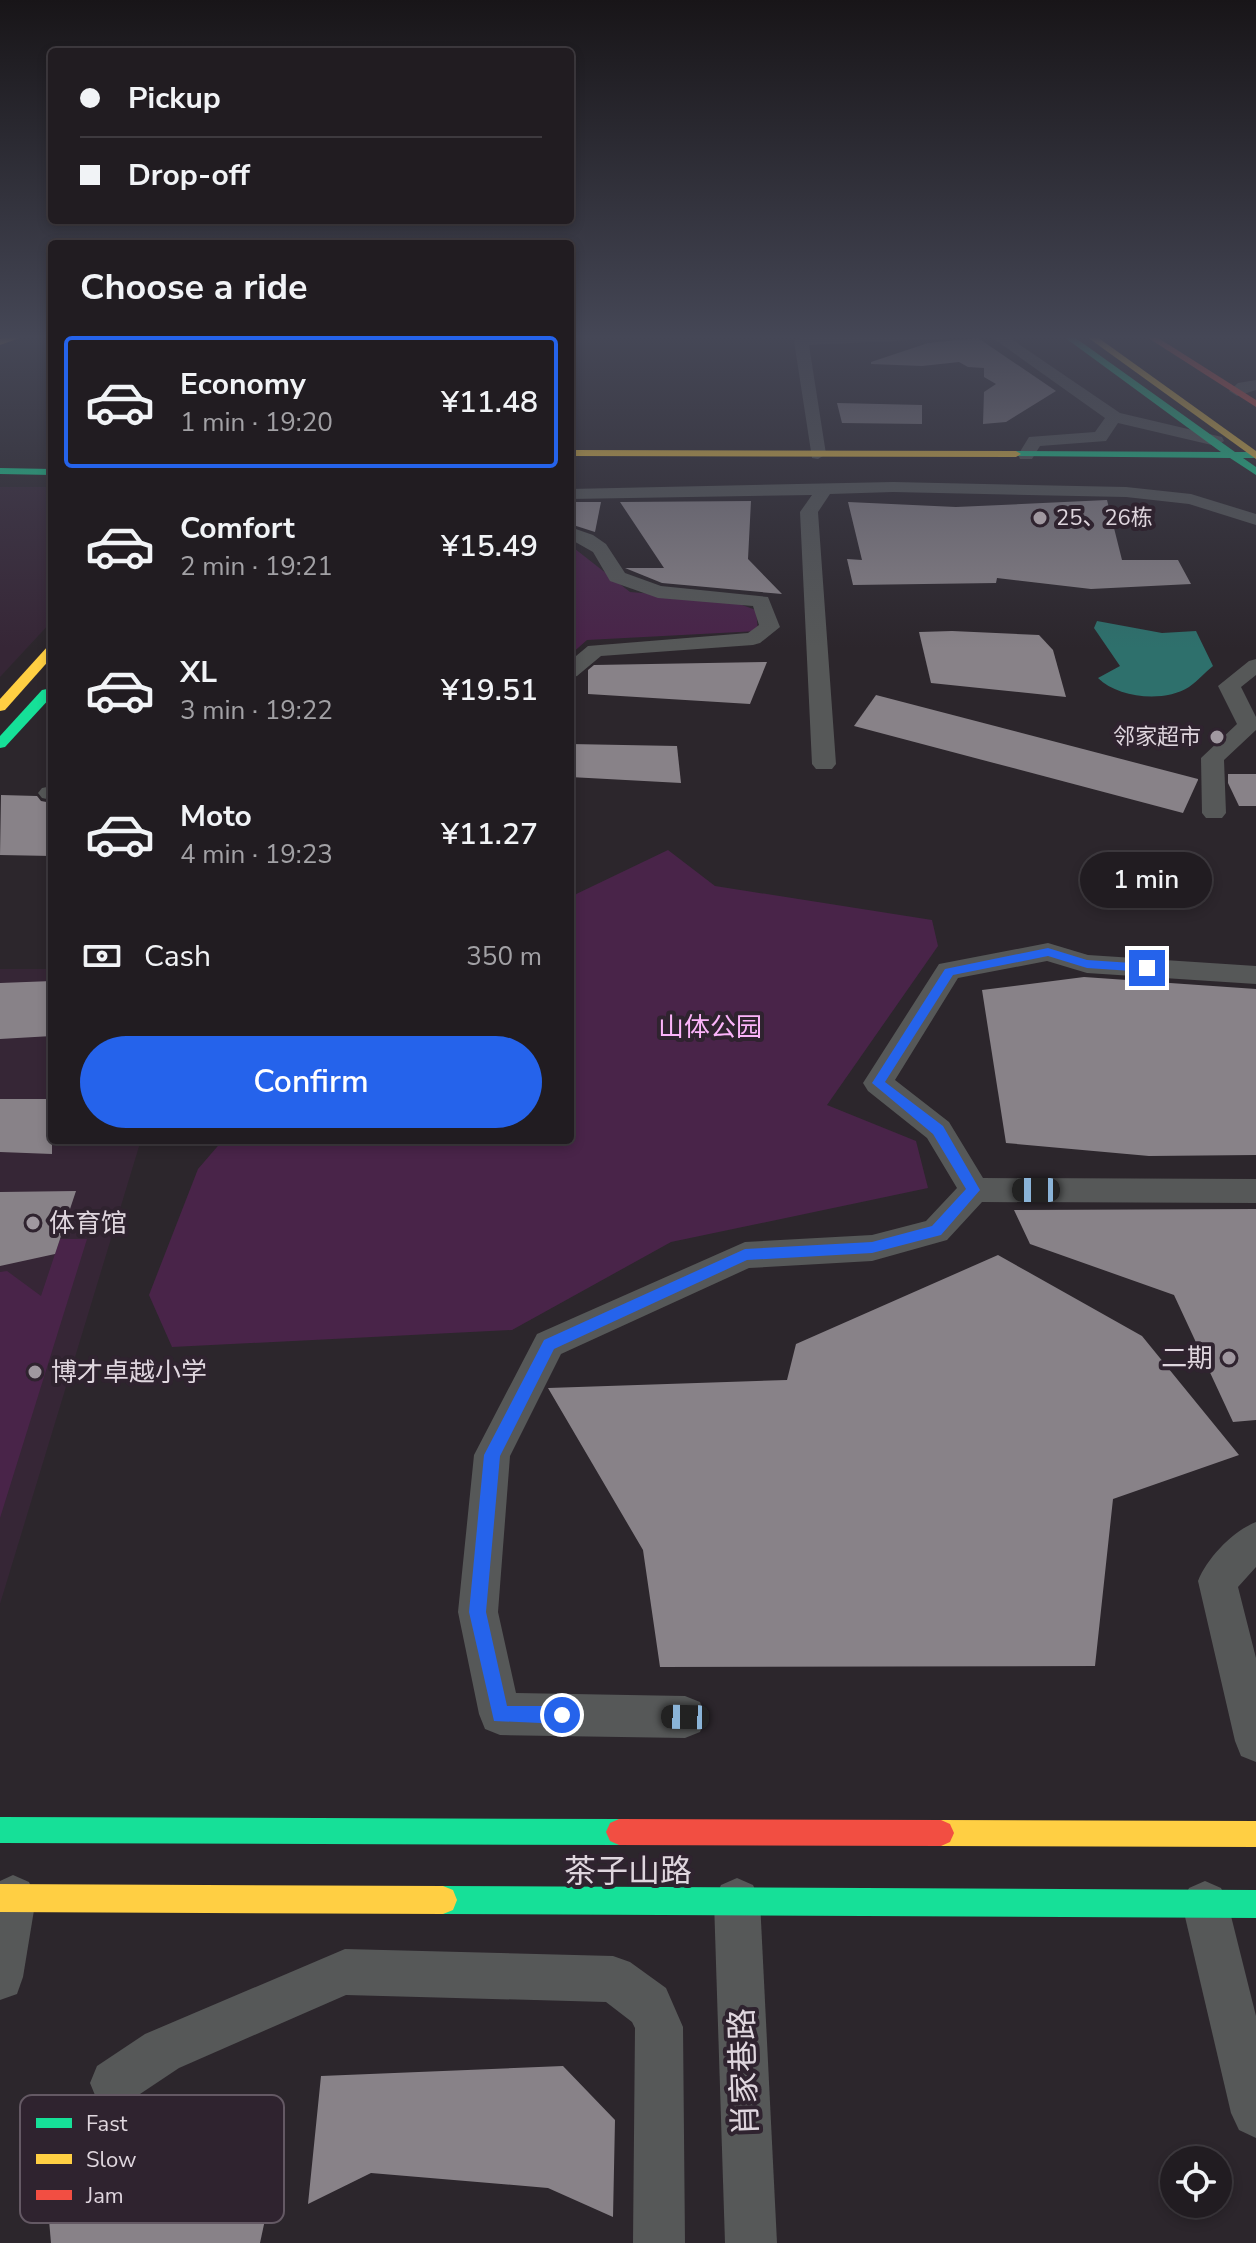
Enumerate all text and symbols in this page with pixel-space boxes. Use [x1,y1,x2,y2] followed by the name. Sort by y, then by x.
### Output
[128,78,221,119] text: Pickup
[128,155,250,196] text: Drop-off
[80,263,308,312] text: Choose a ride
[180,364,306,405] text: Economy
[84,366,156,438] icon: car
[441,382,538,423] text: ¥11.48
[180,405,333,440] text: 1 min · 19:20
[1056,503,1153,533] place label: 25、26栋
[180,508,295,549] text: Comfort
[1031,509,1049,527] marker: 25、26栋
[84,510,156,582] icon: car
[441,526,538,567] text: ¥15.49
[180,549,333,584] text: 2 min · 19:21
[180,652,217,693] text: XL
[84,654,156,726] icon: car
[441,670,538,711] text: ¥19.51
[180,693,333,728] text: 3 min · 19:22
[1113,722,1201,752] place label: 邻家超市
[1208,728,1226,746] marker: 邻家超市
[180,796,252,837] text: Moto
[84,798,156,870] icon: car
[441,814,538,855] text: ¥11.27
[180,837,333,872] text: 4 min · 19:23
[1081,852,1213,908] callout: 1 min
[1113,862,1179,897] text: 1 min
[80,934,124,978] icon: cash
[144,936,211,977] text: Cash
[466,939,542,974] text: 350 m
[1129,950,1165,986] route end
[658,1010,762,1045] park label: 山体公园
[80,1036,542,1128] button: Confirm
[1012,1178,1060,1202] car
[49,1206,127,1241] place label: 体育馆
[24,1214,42,1232] marker: 体育馆
[1161,1341,1213,1376] place label: 二期
[1220,1349,1238,1367] marker: 二期
[51,1355,207,1390] place label: 博才卓越小学
[26,1363,44,1381] marker: 博才卓越小学
[544,1697,580,1733] route start
[661,1705,709,1729] car
[564,1850,692,1893] street label: 茶子山路
[720,2007,768,2137] street label: 肖家巷路
[20,2095,284,2223] legend
[86,2109,128,2139] text: Fast
[86,2145,137,2175] text: Slow
[1160,2146,1232,2218] map controls
[1160,2146,1232,2218] button: locate
[85,2181,124,2211] text: Jam

